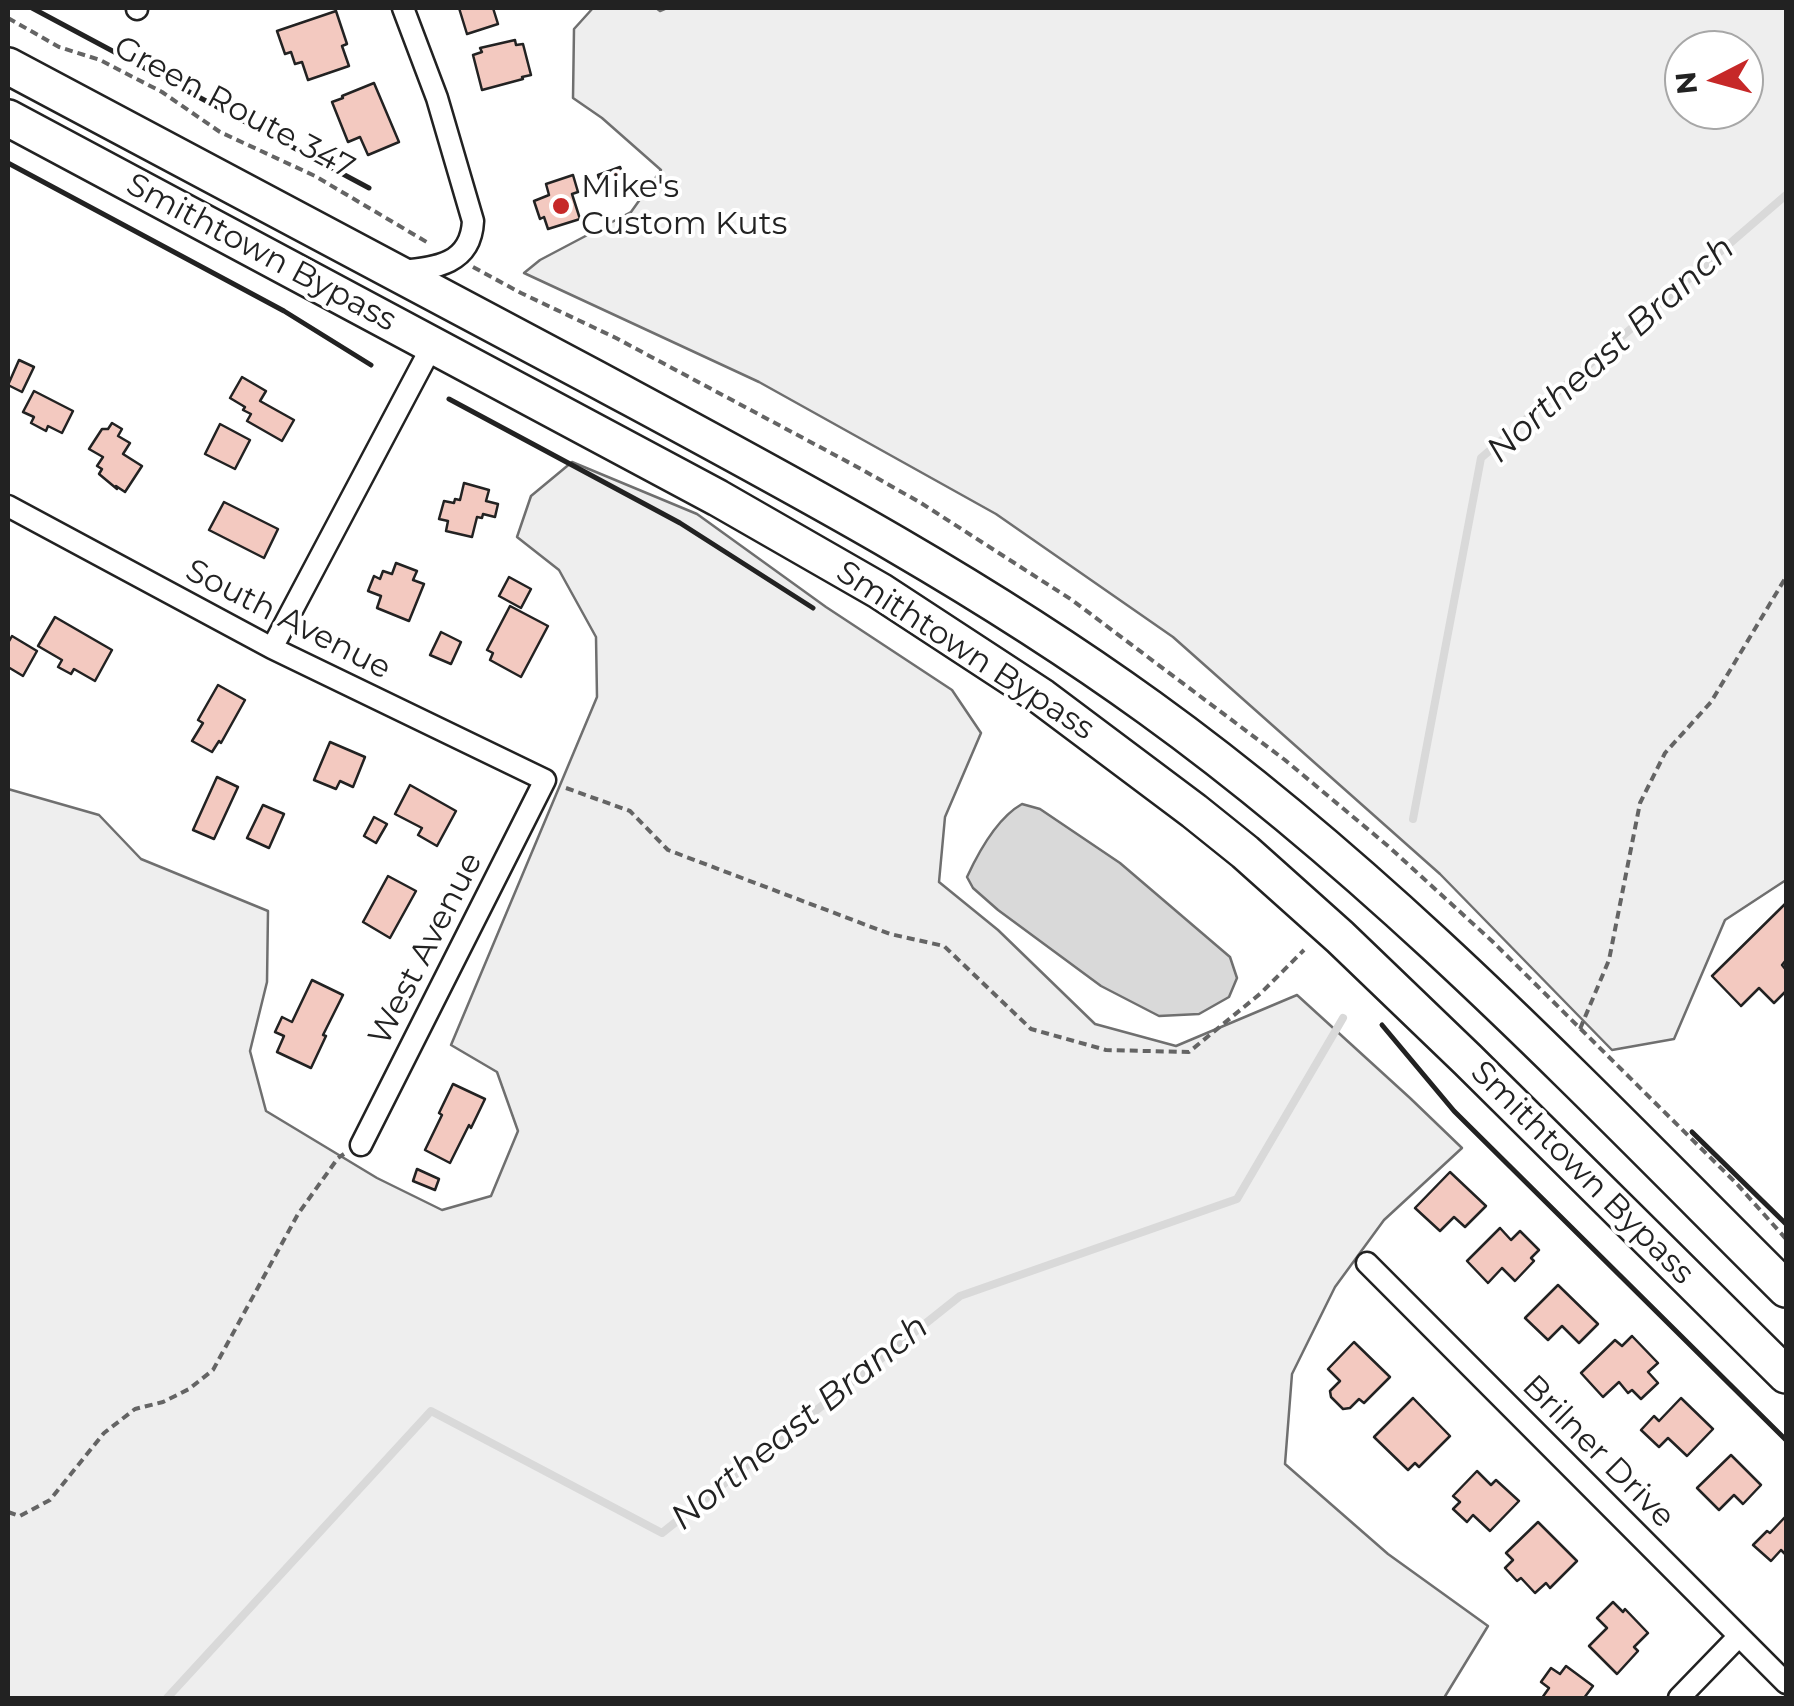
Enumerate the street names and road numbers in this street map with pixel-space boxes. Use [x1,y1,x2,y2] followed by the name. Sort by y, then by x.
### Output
[107,28,361,188] street label: Green Route 347
[120,166,402,340] street label: Smithtown Bypass
[179,552,397,688] street label: South Avenue
[829,553,1101,749] street label: Smithtown Bypass
[361,846,491,1052] street label: West Avenue
[1462,1053,1702,1293] street label: Smithtown Bypass
[1514,1368,1682,1536] street label: Brilner Drive

